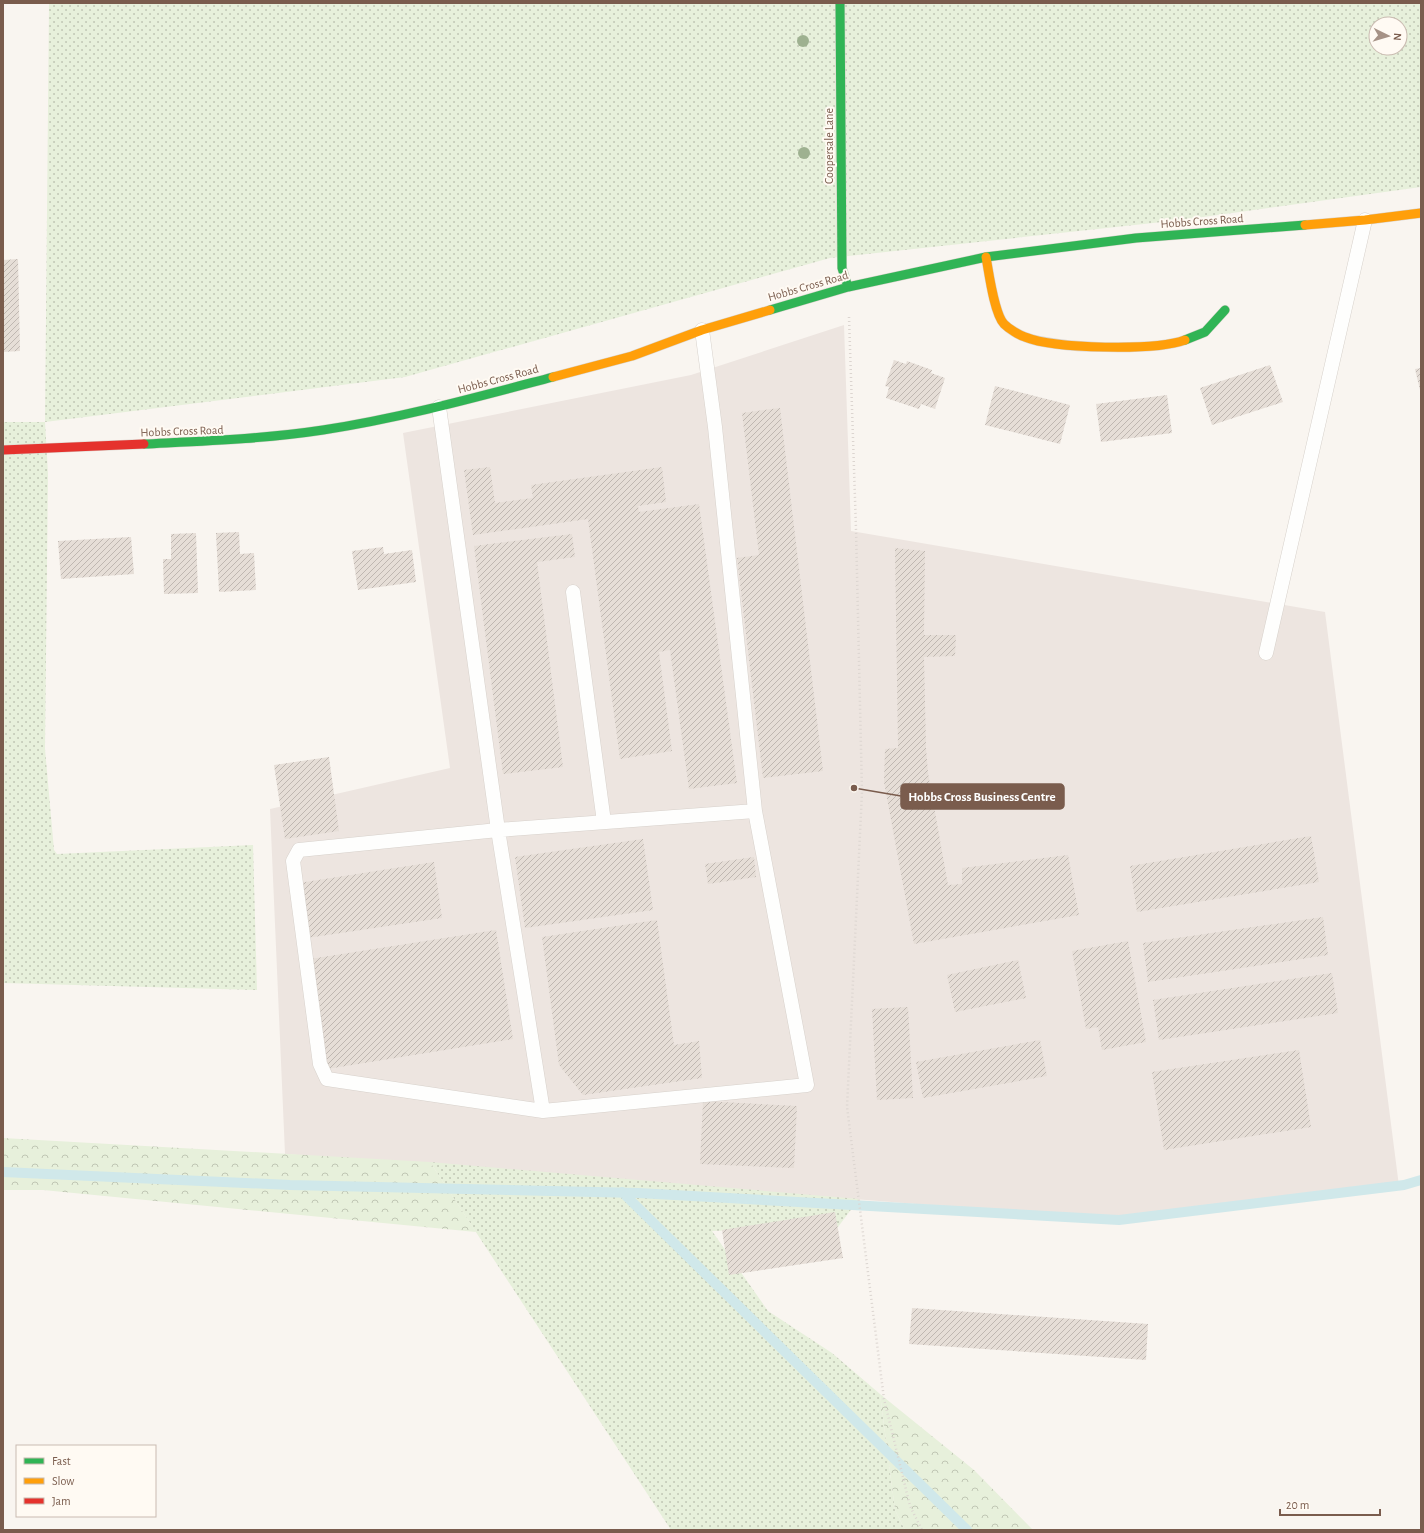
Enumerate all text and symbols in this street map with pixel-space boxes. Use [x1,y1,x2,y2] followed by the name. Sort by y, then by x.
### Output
[1368,16,1408,56] north arrow
[1392,33,1403,41] text: N
[823,108,835,184] street label: Coopersale Lane
[1160,212,1244,230] street label: Hobbs Cross Road
[766,269,850,303] street label: Hobbs Cross Road
[456,362,540,396] street label: Hobbs Cross Road
[140,424,224,438] street label: Hobbs Cross Road
[901,784,1064,809] callout: Hobbs Cross Business Centre
[908,791,1056,804] text: Hobbs Cross Business Centre
[16,1445,156,1517] legend
[52,1455,71,1467] text: Fast
[52,1475,74,1487] text: Slow
[1280,1491,1380,1517] scale bar
[52,1495,71,1507] text: Jam
[1286,1499,1309,1511] text: 20 m

